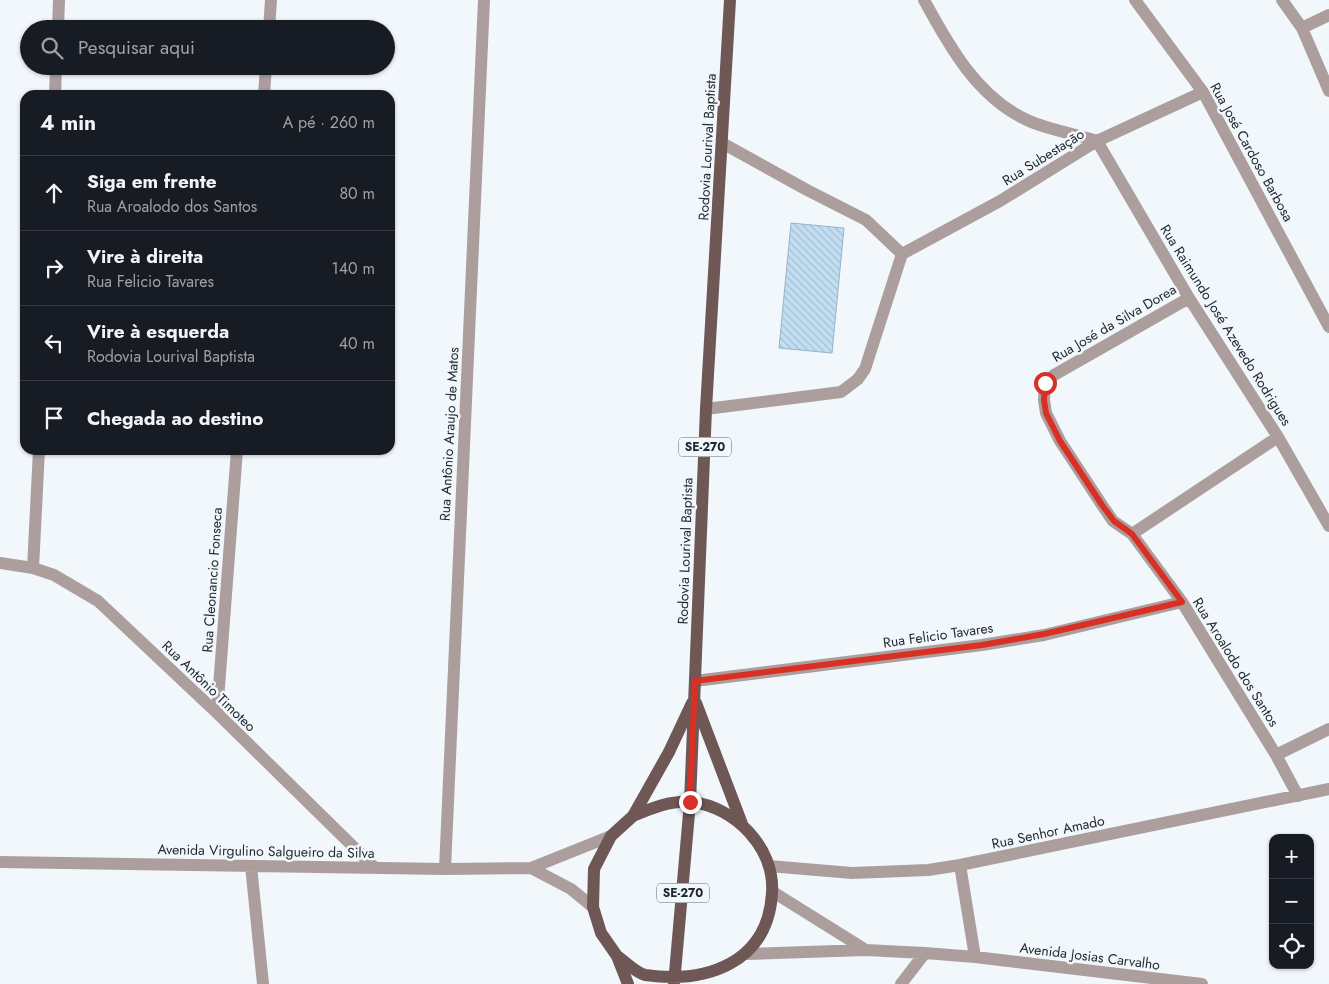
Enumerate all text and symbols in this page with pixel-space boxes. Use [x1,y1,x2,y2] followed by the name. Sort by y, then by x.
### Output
[20,20,395,75] search box
[38,34,66,62] icon: search
[78,34,195,61] text: Pesquisar aqui
[693,73,721,221] street label: Rodovia Lourival Baptista
[1205,79,1299,225] street label: Rua José Cardoso Barbosa
[40,108,96,138] text: 4 min
[283,111,375,134] text: A pé · 260 m
[998,124,1088,190] street label: Rua Subestação
[87,168,217,195] text: Siga em frente
[40,179,68,207] icon: ahead
[339,182,375,205] text: 80 m
[87,195,257,218] text: Rua Aroalodo dos Santos
[1155,220,1297,430] street label: Rua Raimundo José Azevedo Rodrigues
[87,243,203,270] text: Vire à direita
[40,254,68,282] icon: right
[332,257,375,280] text: 140 m
[87,270,214,293] text: Rua Felicio Tavares
[1048,279,1180,367] street label: Rua José da Silva Dorea
[87,318,229,345] text: Vire à esquerda
[40,329,68,357] icon: left
[339,332,375,355] text: 40 m
[87,345,255,368] text: Rodovia Lourival Baptista
[434,346,464,521] street label: Rua Antônio Araujo de Matos
[1034,372,1057,395] route start
[40,404,68,432] icon: arrive
[87,405,263,432] text: Chegada ao destino
[679,438,731,457] road number: SE-270
[672,477,698,625] street label: Rodovia Lourival Baptista
[197,507,227,653] street label: Rua Cleonancio Fonseca
[1188,594,1284,731] street label: Rua Aroalodo dos Santos
[882,617,995,653] street label: Rua Felicio Tavares
[158,636,261,736] street label: Rua Antônio Timoteo
[679,791,702,814] route end
[990,810,1107,854] street label: Rua Senhor Amado
[1269,834,1314,969] map controls
[1269,834,1314,879] button: +
[157,839,375,863] street label: Avenida Virgulino Salgueiro da Silva
[1269,879,1314,924] button: −
[657,884,709,902] road number: SE-270
[1269,924,1314,969] button: locate
[1019,937,1162,975] street label: Avenida Josias Carvalho

